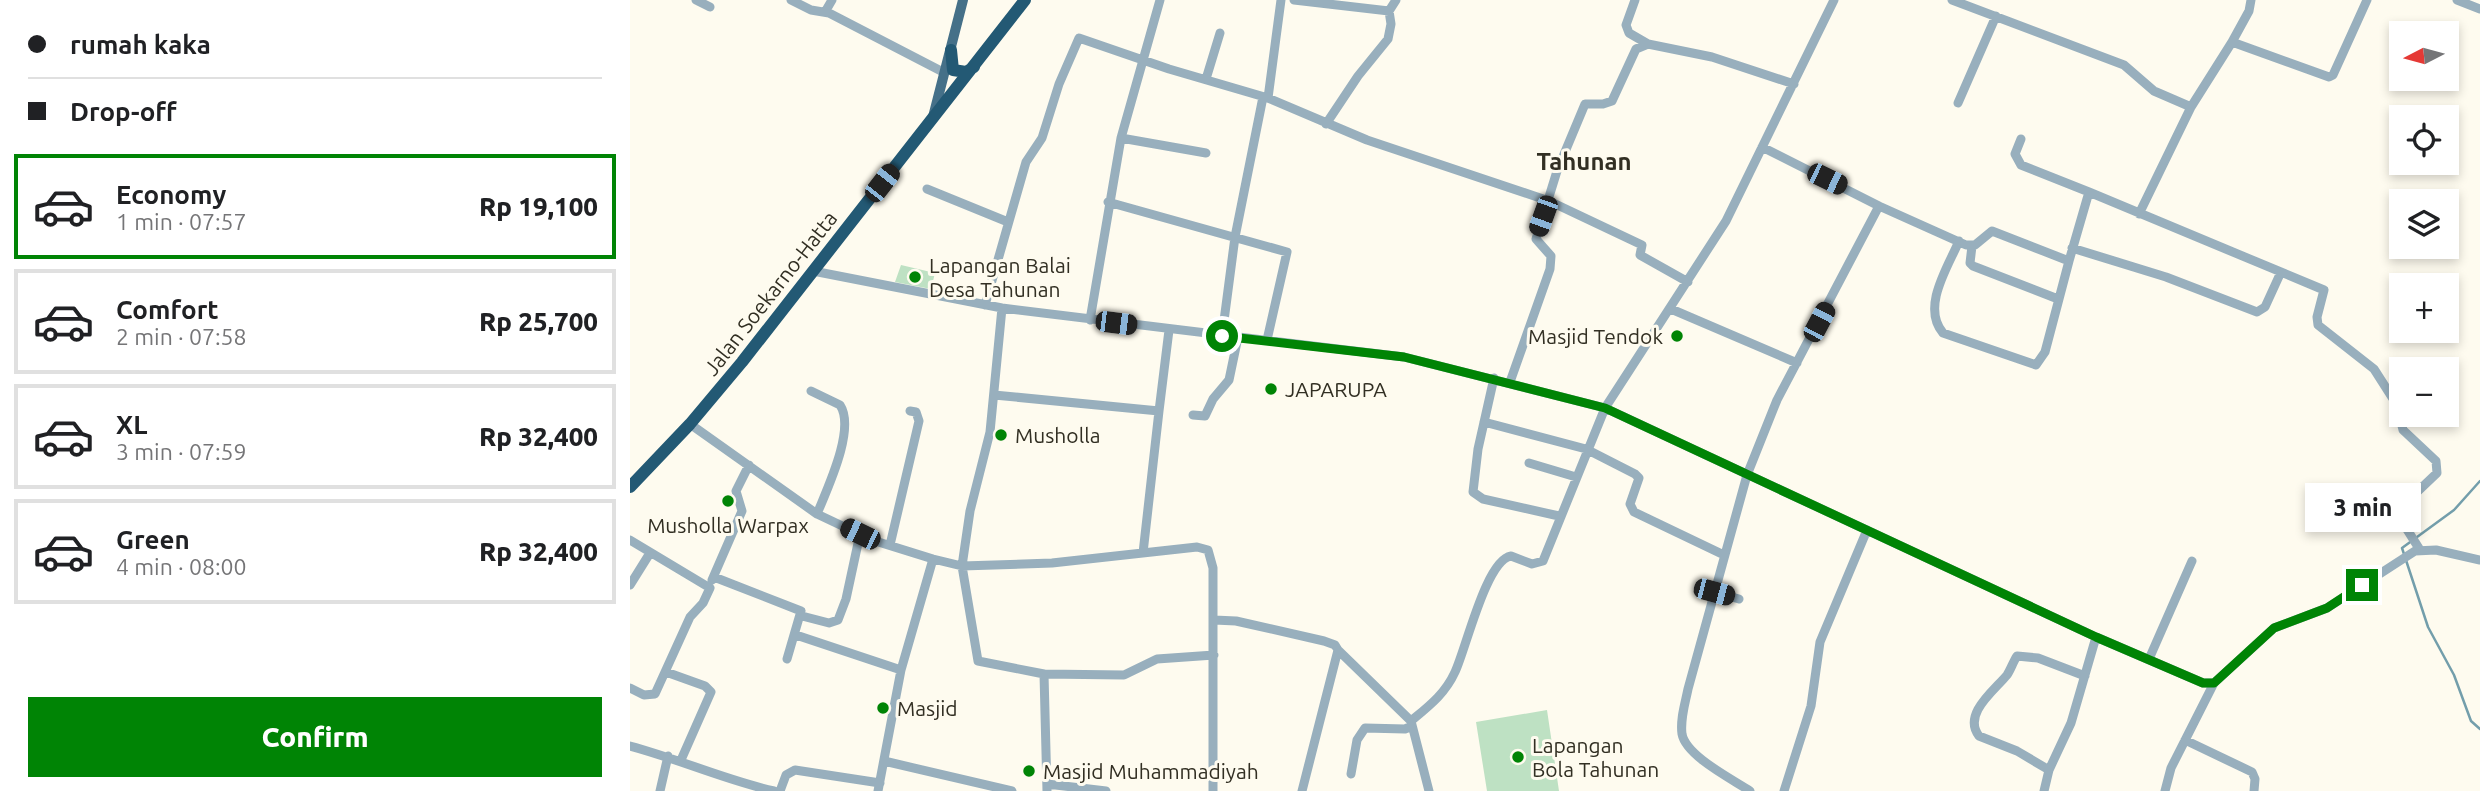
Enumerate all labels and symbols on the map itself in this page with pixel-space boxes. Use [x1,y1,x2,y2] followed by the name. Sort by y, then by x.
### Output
[2389,21,2459,91] north arrow
[1536,148,1632,175] district label: Tahunan
[861,160,904,206] car
[1804,160,1851,198] car
[1526,193,1561,239] car
[699,206,841,380] street label: Jalan Soekarno-Hatta
[929,253,1071,301] place label: Lapangan Balai Desa Tahunan
[907,269,923,285] marker: Lapangan Balai Desa Tahunan
[1800,299,1839,345] car
[1094,310,1139,336] car
[1206,320,1238,352] route start
[1528,324,1663,348] place label: Masjid Tendok
[1669,328,1685,344] marker: Masjid Tendok
[1285,377,1387,401] place label: JAPARUPA
[1263,381,1279,397] marker: JAPARUPA
[1015,423,1100,447] place label: Musholla
[993,427,1009,443] marker: Musholla
[2304,484,2420,532] callout: 3 min
[720,493,736,509] marker: Musholla Warpax
[647,513,809,537] place label: Musholla Warpax
[837,515,884,553] car
[2346,569,2378,601] route end
[1691,576,1738,608] car
[897,696,958,720] place label: Masjid
[875,700,891,716] marker: Masjid
[1532,733,1659,781] place label: Lapangan Bola Tahunan
[1510,749,1526,765] marker: Lapangan Bola Tahunan
[1043,759,1259,783] place label: Masjid Muhammadiyah
[1021,763,1037,779] marker: Masjid Muhammadiyah

